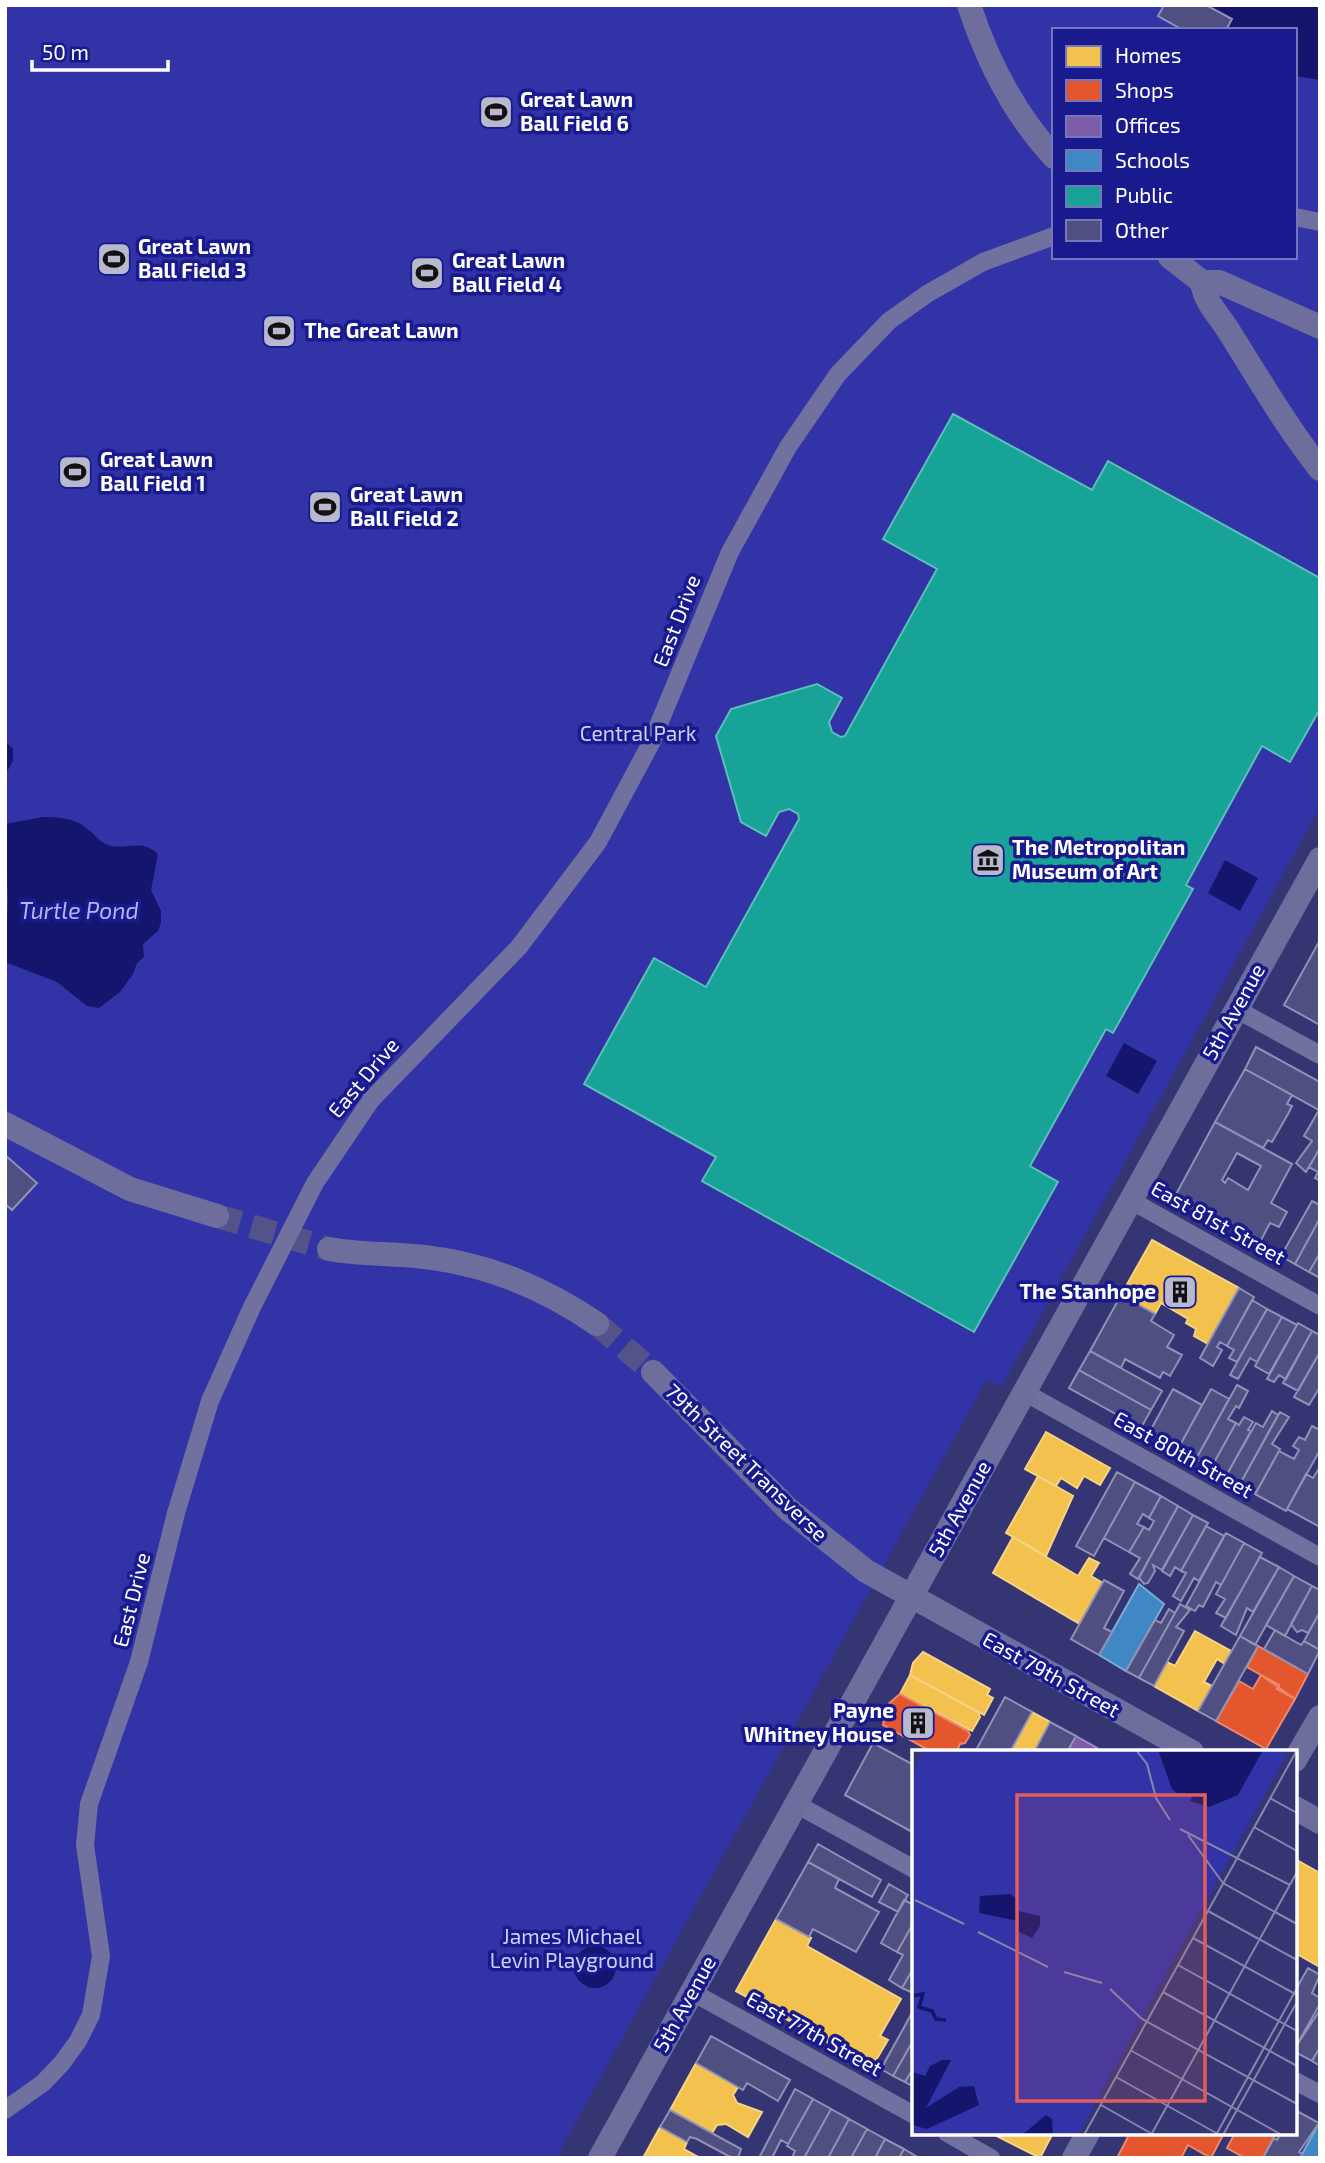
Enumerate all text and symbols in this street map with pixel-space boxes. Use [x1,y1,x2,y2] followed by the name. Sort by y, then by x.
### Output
[32,28,168,72] scale bar
[1052,28,1297,259] legend
[42,39,89,64] text: 50 m
[1115,42,1181,67] text: Homes
[1115,77,1174,102] text: Shops
[520,86,633,135] place label: Great Lawn Ball Field 6
[477,93,515,131] sports icon: Great Lawn Ball Field 6
[1115,112,1181,137] text: Offices
[1115,147,1190,172] text: Schools
[1115,182,1173,207] text: Public
[1115,217,1170,242] text: Other
[138,233,251,282] place label: Great Lawn Ball Field 3
[95,240,133,278] sports icon: Great Lawn Ball Field 3
[452,247,565,296] place label: Great Lawn Ball Field 4
[408,254,446,292] sports icon: Great Lawn Ball Field 4
[260,312,298,350] sports icon: The Great Lawn
[304,317,459,342] place label: The Great Lawn
[100,446,213,495] place label: Great Lawn Ball Field 1
[56,453,94,491] sports icon: Great Lawn Ball Field 1
[350,481,463,530] place label: Great Lawn Ball Field 2
[306,488,344,526] sports icon: Great Lawn Ball Field 2
[647,571,705,670] street label: East Drive
[580,720,697,745] park label: Central Park
[1012,834,1185,883] place label: The Metropolitan Museum of Art
[969,841,1007,879] museum icon: The Metropolitan Museum of Art
[19,896,139,924] water label: Turtle Pond
[1196,959,1269,1064] street label: 5th Avenue
[322,1032,403,1122] street label: East Drive
[1147,1175,1290,1269] street label: East 81st Street
[1161,1273,1199,1311] building icon: The Stanhope
[1019,1278,1156,1303] place label: The Stanhope
[661,1378,833,1546] street label: 79th Street Transverse
[1110,1405,1258,1502] street label: East 80th Street
[922,1456,995,1561] street label: 5th Avenue
[107,1550,154,1649] street label: East Drive
[979,1626,1125,1722] street label: East 79th Street
[744,1697,894,1747] place label: Payne Whitney House
[899,1704,937,1742] building icon: Payne Whitney House
[912,1750,1297,2135] inset map
[490,1923,654,1972] park label: James Michael Levin Playground
[647,1951,720,2056] street label: 5th Avenue
[742,1985,887,2080] street label: East 77th Street

